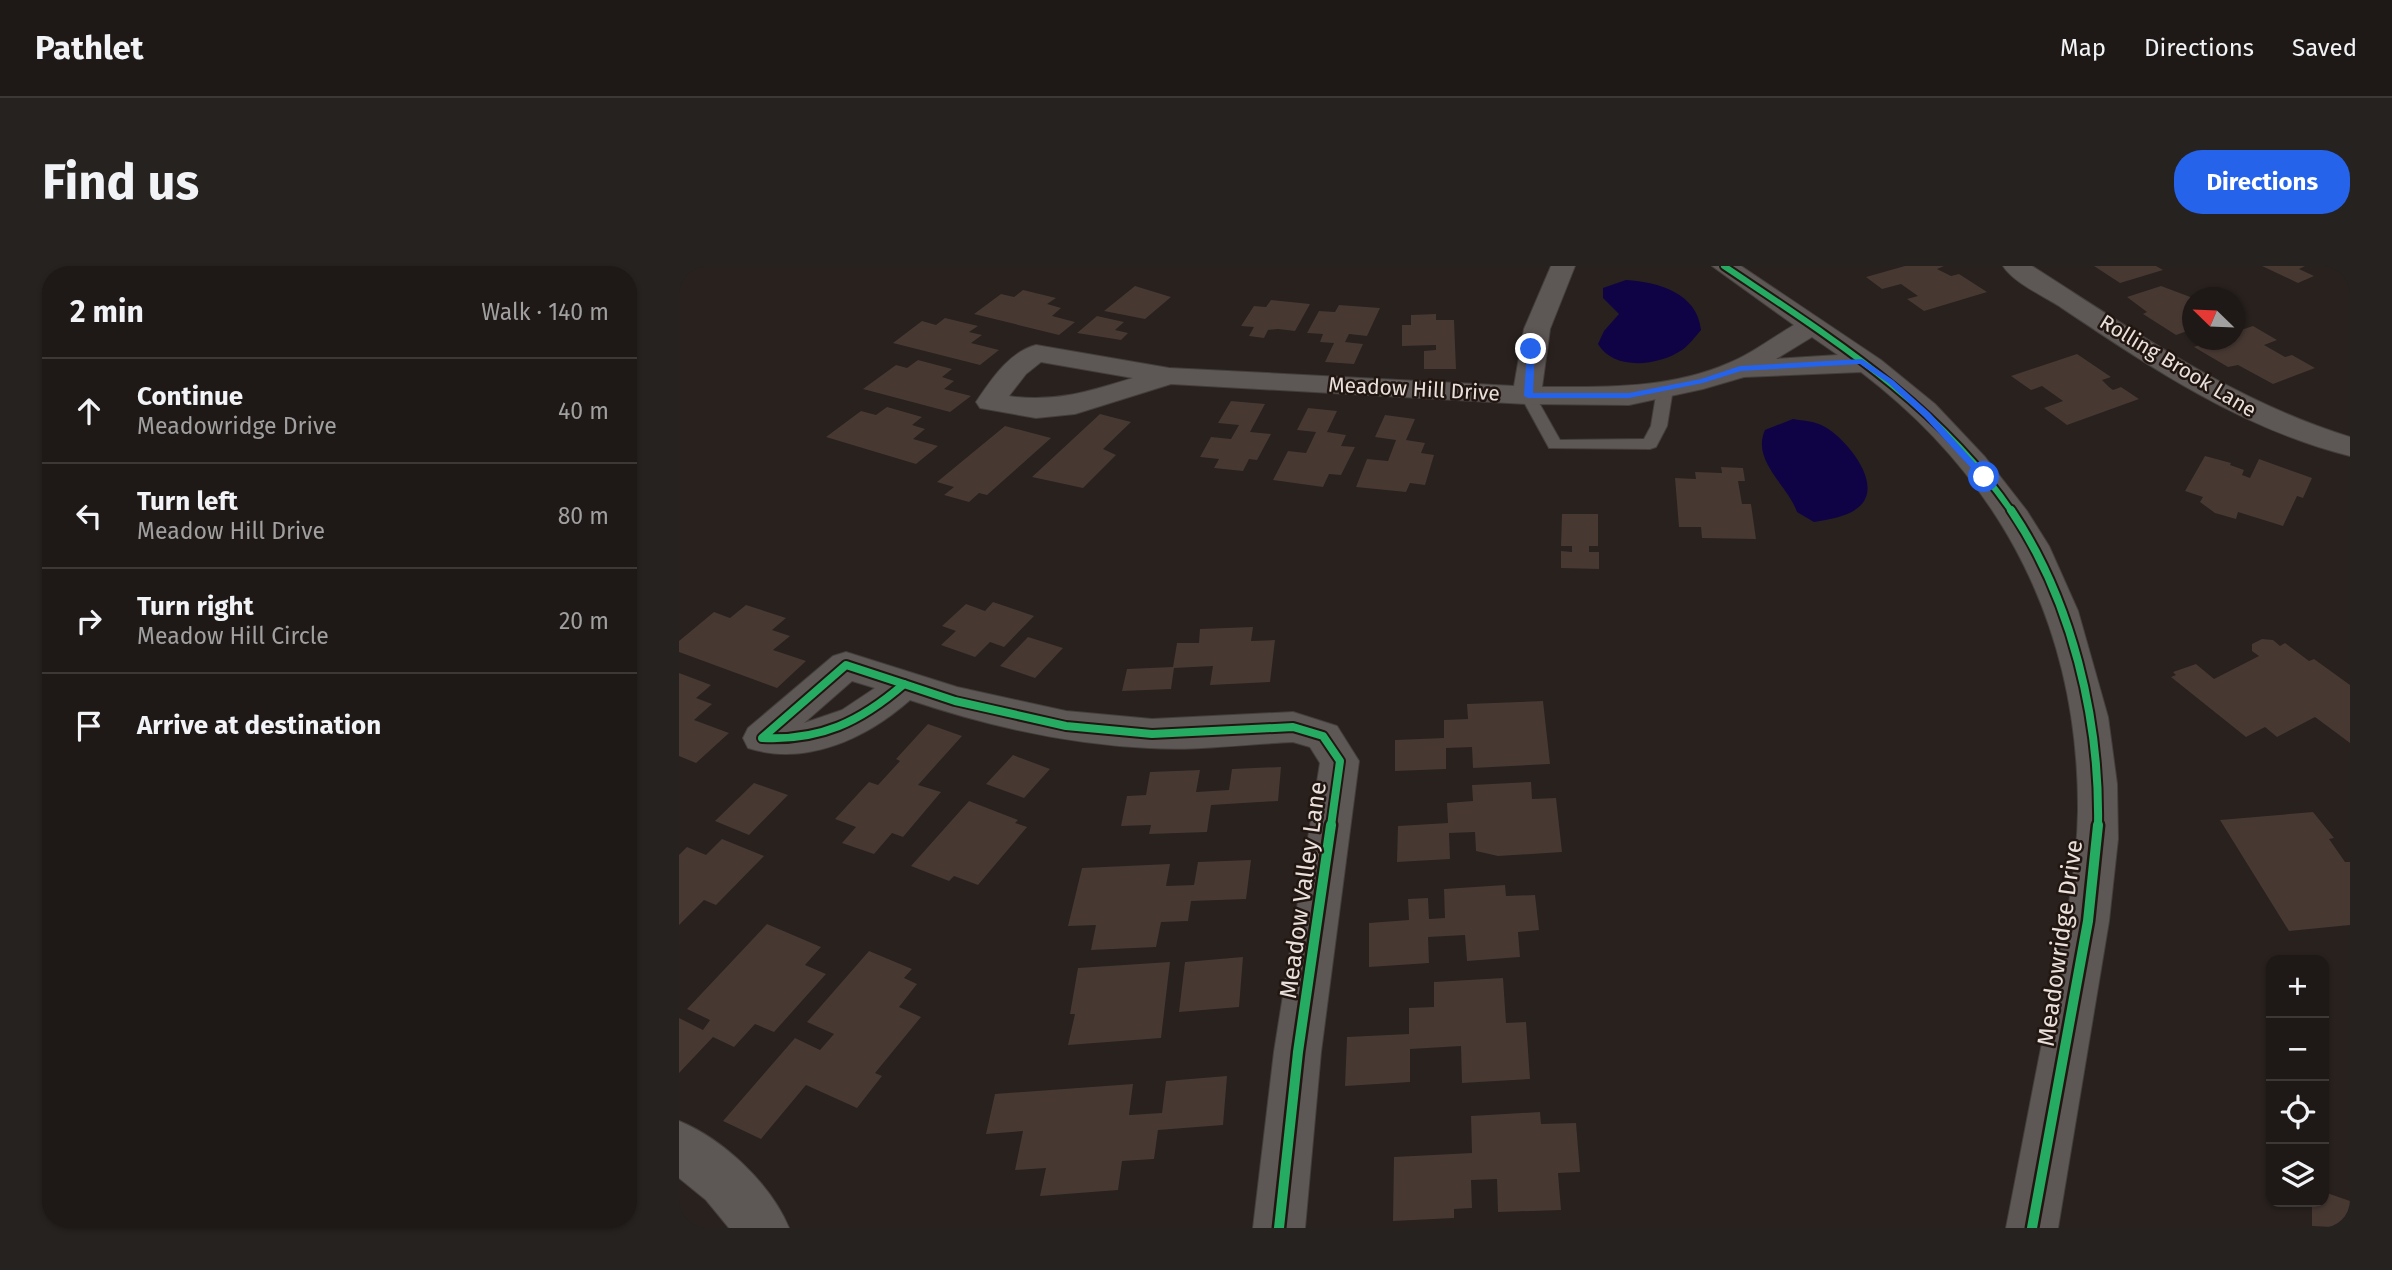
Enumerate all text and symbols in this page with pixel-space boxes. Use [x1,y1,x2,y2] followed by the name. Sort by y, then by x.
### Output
[35,28,144,68] text: Pathlet
[2060,34,2106,62] text: Map
[2144,34,2254,62] text: Directions
[2292,34,2357,62] text: Saved
[2174,150,2350,214] button: Directions
[42,153,199,212] text: Find us
[2182,287,2245,350] north arrow
[70,294,144,330] text: 2 min
[481,298,609,326] text: Walk · 140 m
[2095,309,2261,423] street label: Rolling Brook Lane
[1515,333,1546,364] route end
[1328,372,1500,406] street label: Meadow Hill Drive
[137,381,243,412] text: Continue
[70,392,108,430] icon: ahead
[558,397,609,425] text: 40 m
[137,412,337,440] text: Meadowridge Drive
[1968,461,1999,492] route start
[137,486,238,517] text: Turn left
[70,497,108,535] icon: left
[558,502,609,530] text: 80 m
[137,517,325,545] text: Meadow Hill Drive
[137,591,254,622] text: Turn right
[70,602,108,640] icon: right
[559,607,609,635] text: 20 m
[137,622,329,650] text: Meadow Hill Circle
[70,707,108,745] icon: arrive
[137,710,381,741] text: Arrive at destination
[1274,780,1332,1000] street label: Meadow Valley Lane
[2032,838,2088,1048] street label: Meadowridge Drive
[2266,955,2329,1207] map controls
[2266,955,2329,1018] button: +
[2266,1018,2329,1081] button: −
[2266,1081,2329,1144] button: locate
[2266,1144,2329,1207] button: layers

